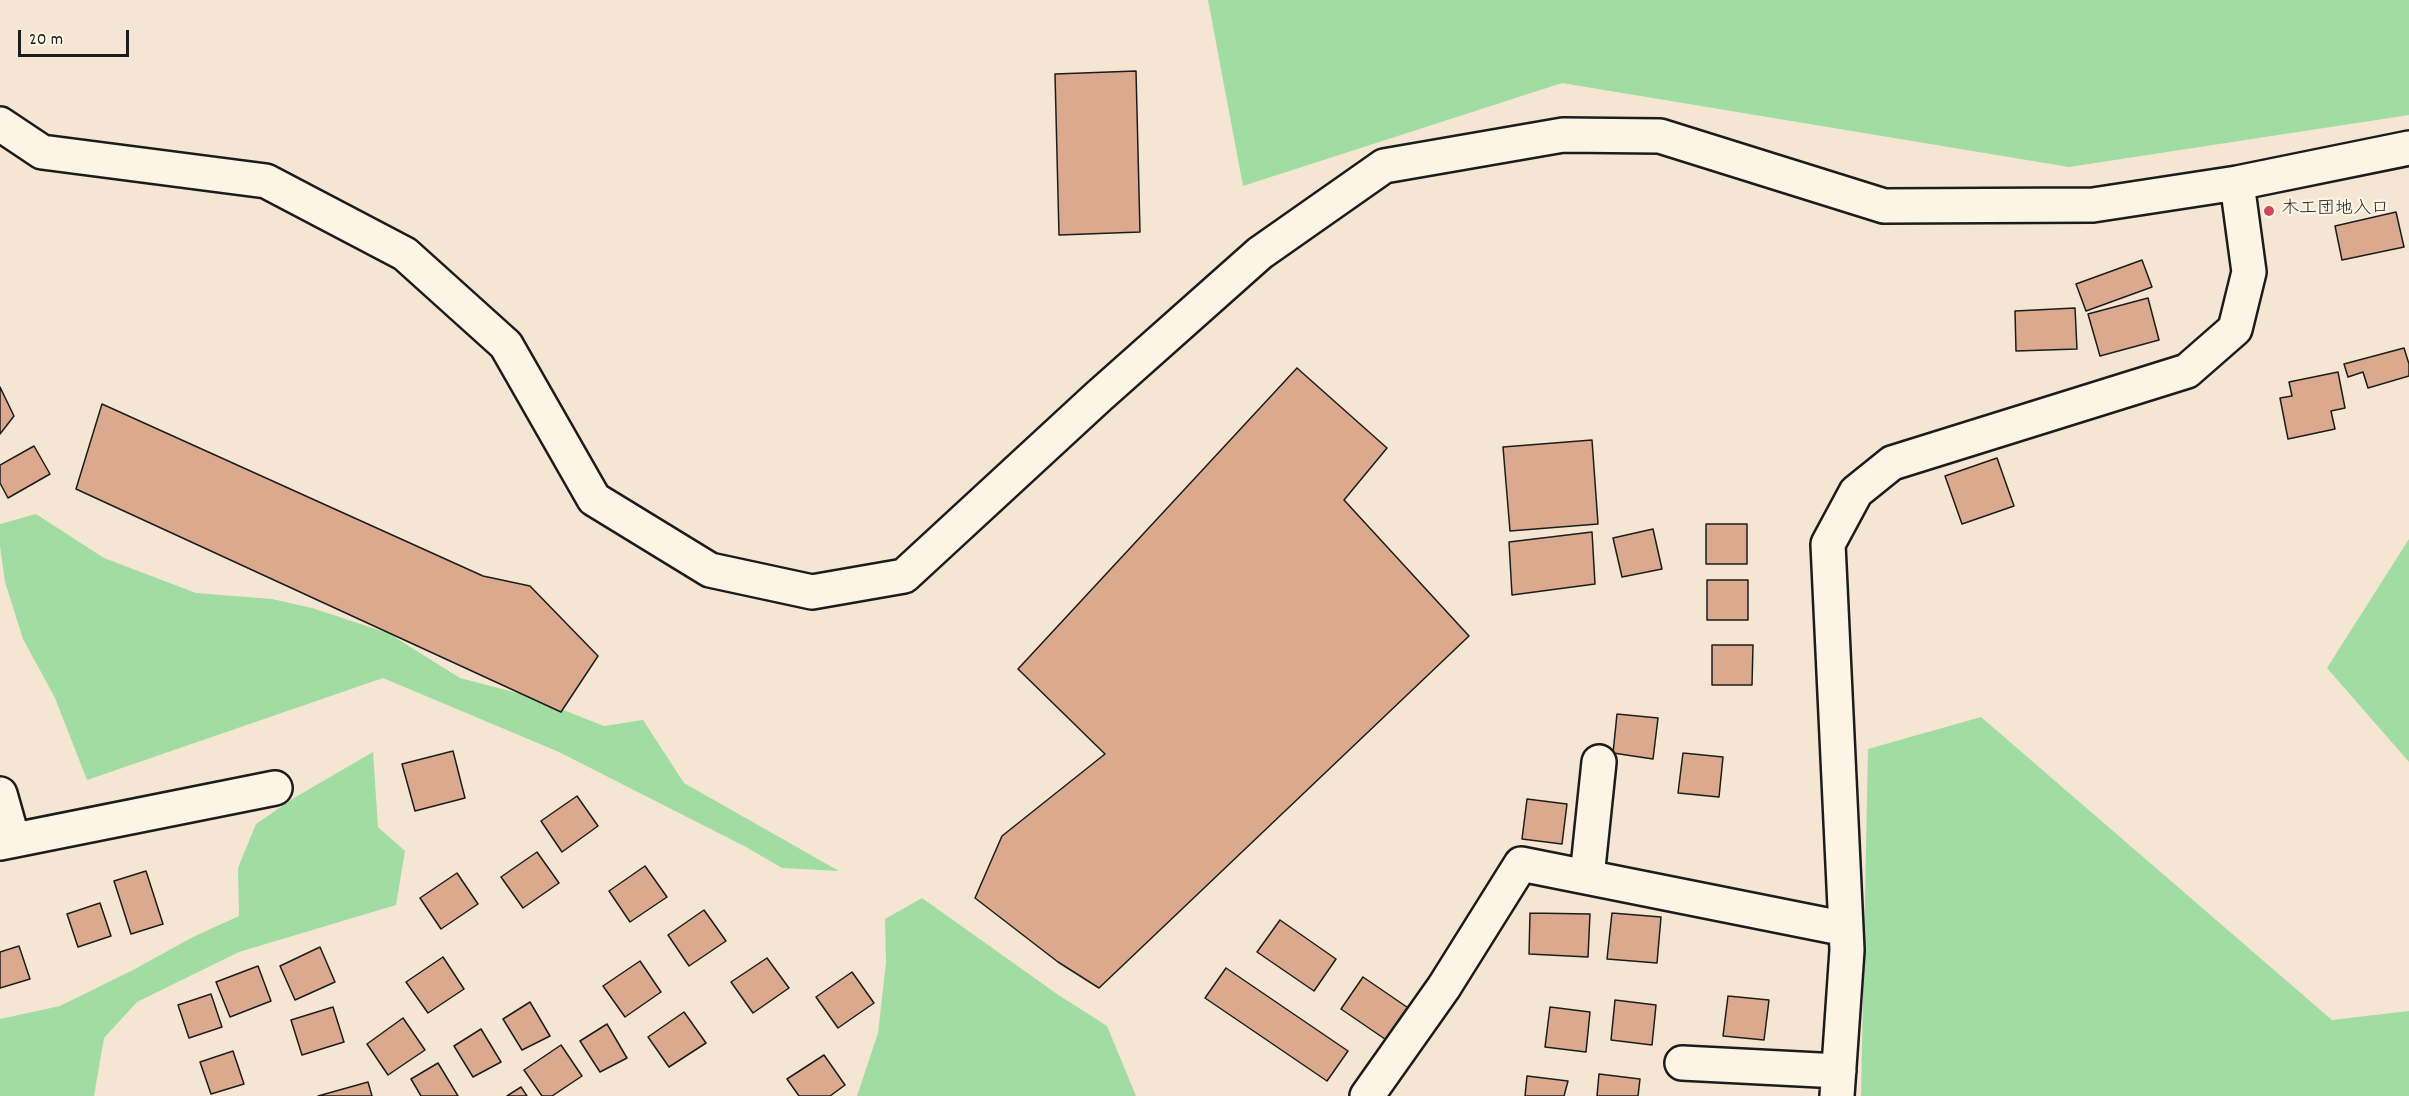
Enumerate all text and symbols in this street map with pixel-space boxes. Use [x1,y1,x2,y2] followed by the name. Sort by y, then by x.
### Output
[21,18,132,56] scale bar
[29,28,63,53] text: 20 m
[2281,200,2389,222] place label: 木工団地入口
[2262,204,2276,218] marker: 木工団地入口

